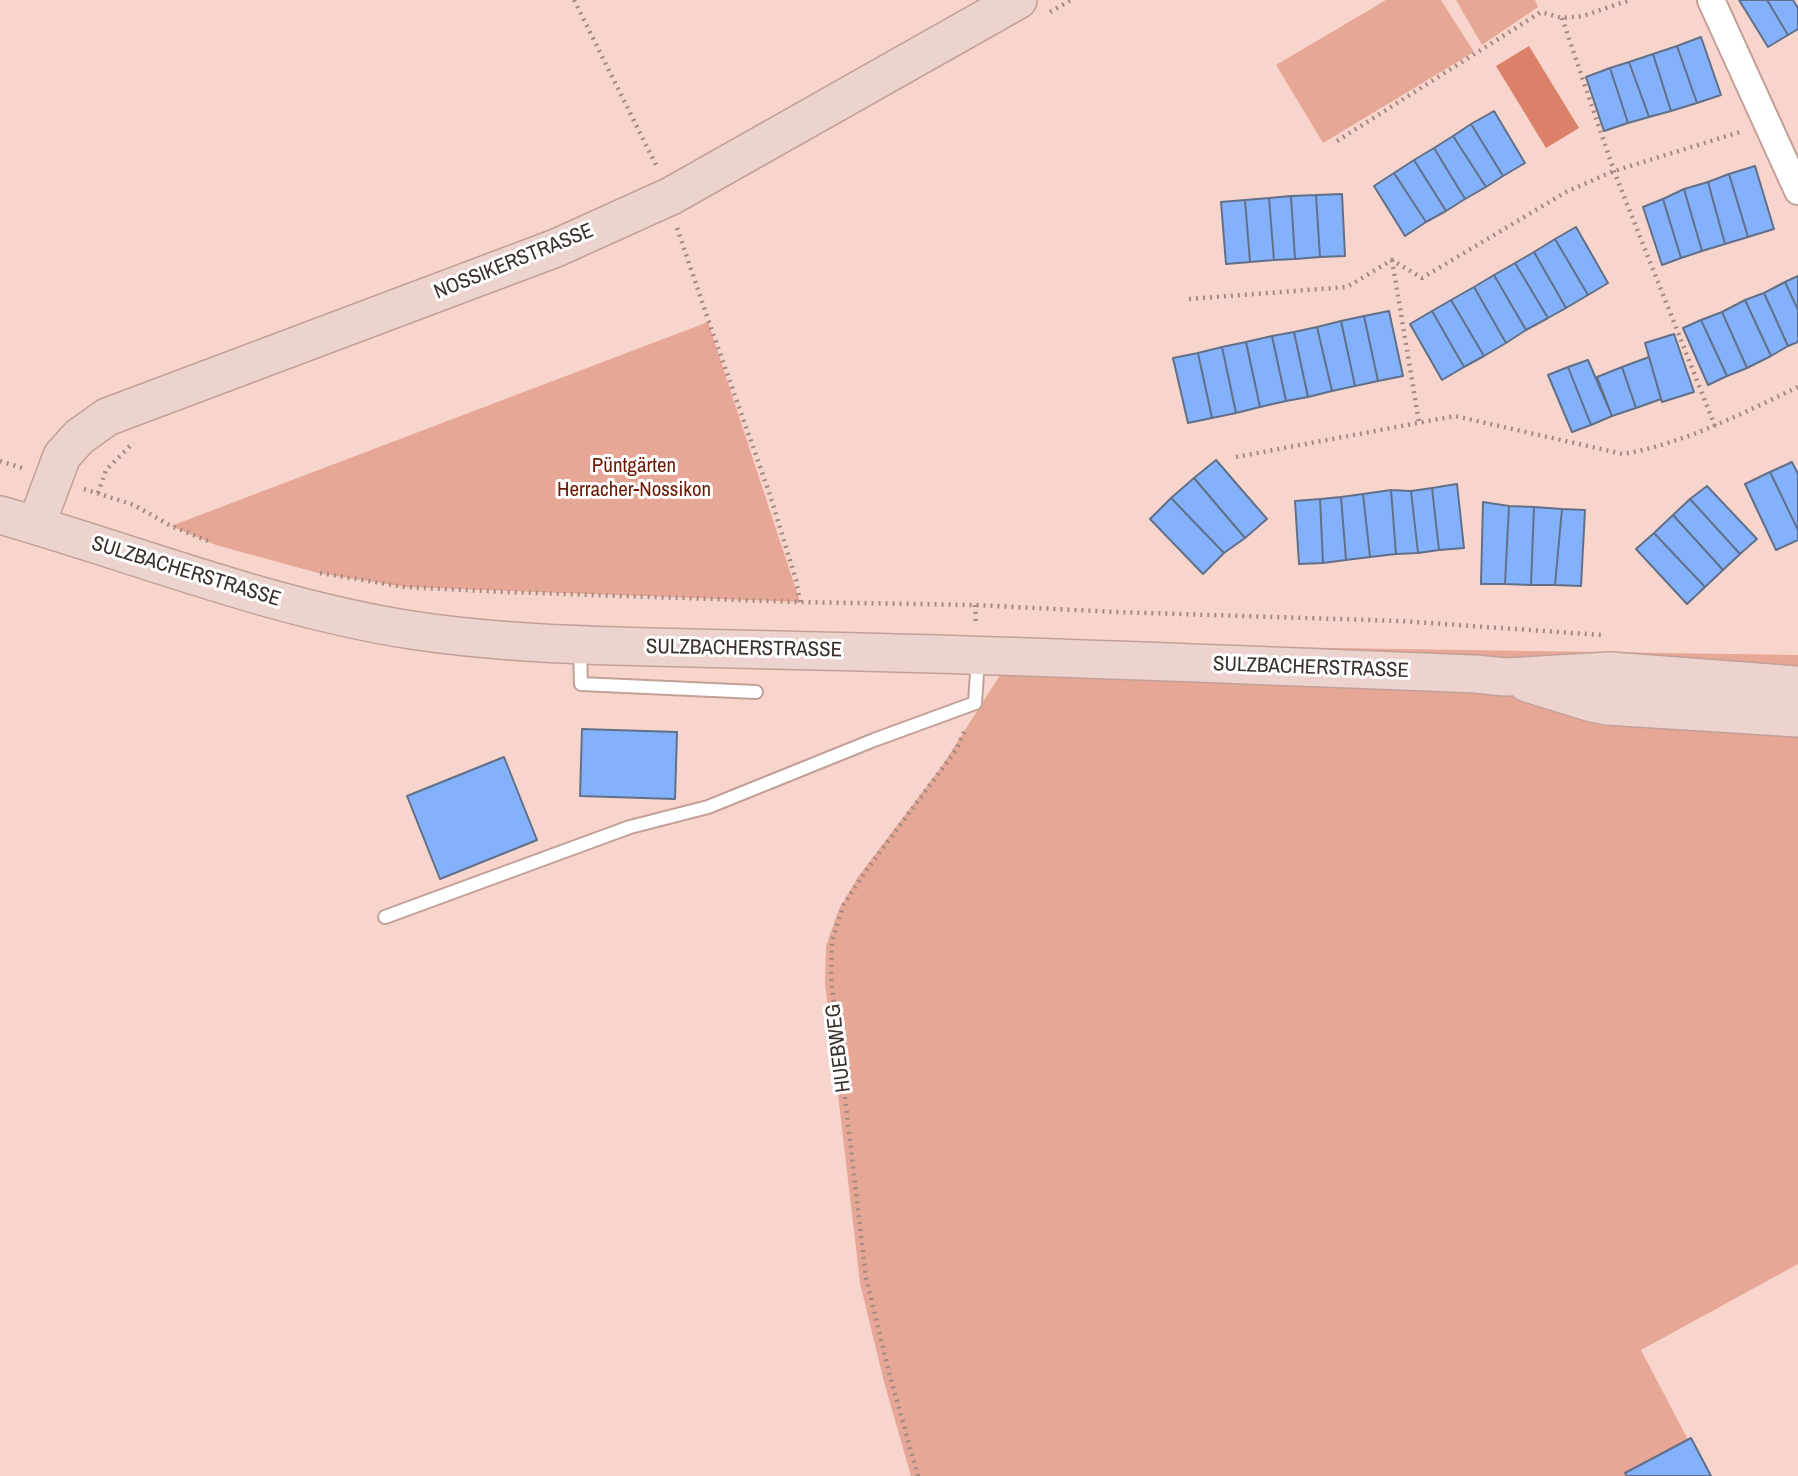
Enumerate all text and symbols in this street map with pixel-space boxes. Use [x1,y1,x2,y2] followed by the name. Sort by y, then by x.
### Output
[431,219,597,305] street label: NOSSIKERSTRASSE
[557,453,711,503] park label: Püntgärten Herracher-Nossikon
[89,531,283,613] street label: SULZBACHERSTRASSE
[646,635,842,663] street label: SULZBACHERSTRASSE
[1213,652,1409,684] street label: SULZBACHERSTRASSE
[821,1002,857,1094] street label: HUEBWEG

